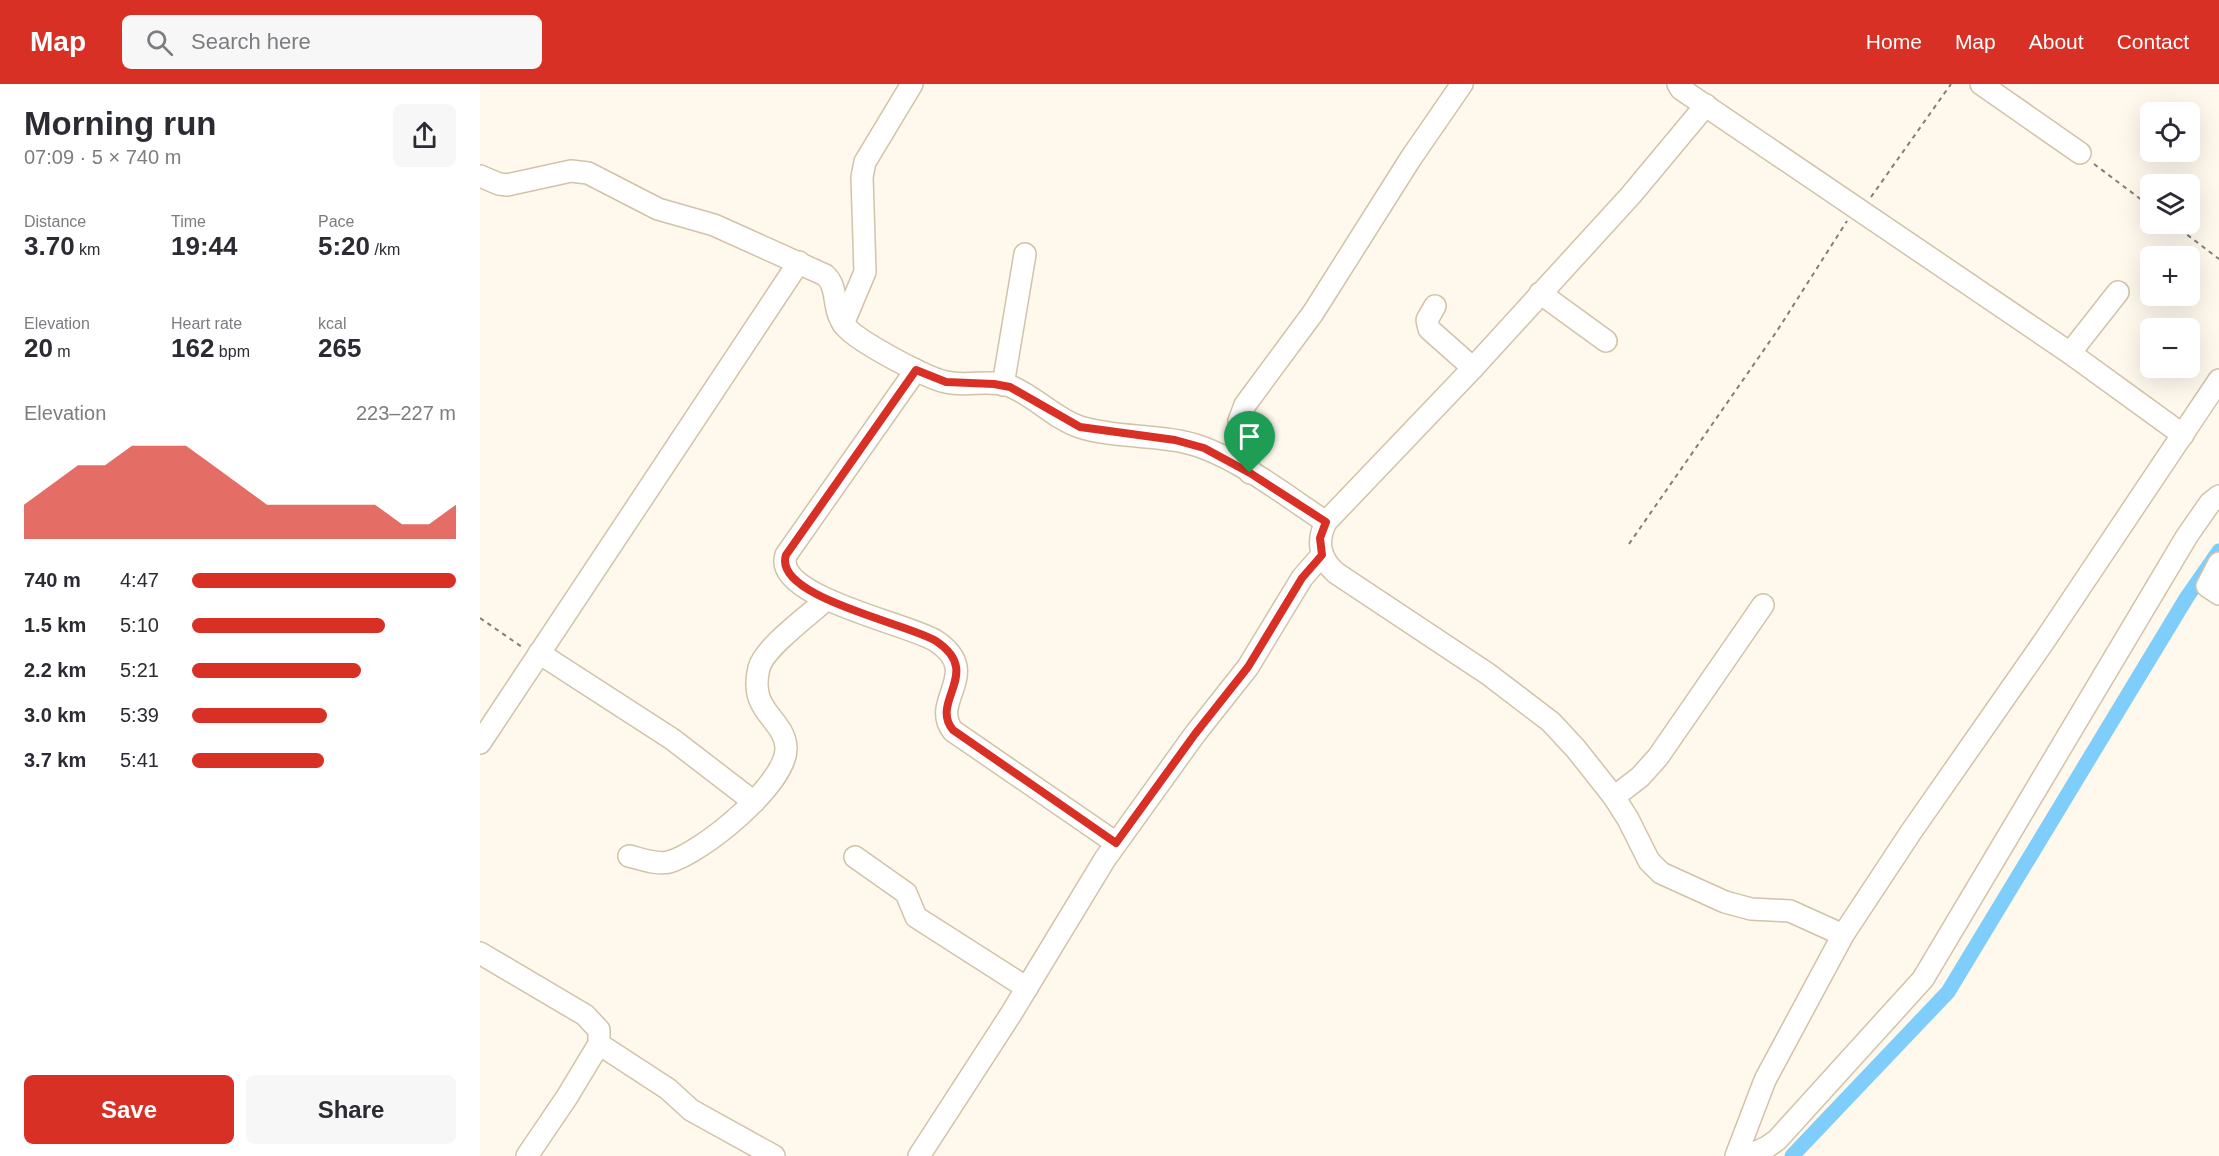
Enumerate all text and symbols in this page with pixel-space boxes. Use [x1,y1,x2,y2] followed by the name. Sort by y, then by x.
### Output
[122,15,542,69] search box
[30,26,86,57] text: Map
[143,26,176,59] icon: search
[191,29,311,54] text: Search here
[1866,30,1922,53] text: Home
[1955,30,1996,53] text: Map
[2029,30,2084,53] text: About
[2117,30,2189,53] text: Contact
[2140,102,2200,378] map controls
[2140,102,2200,162] button: locate
[393,104,456,167] button: share
[24,105,216,142] text: Morning run
[24,146,181,168] text: 07:09 · 5 × 740 m
[2140,174,2200,234] button: layers
[24,213,86,230] text: Distance
[171,213,206,230] text: Time
[318,213,354,230] text: Pace
[24,231,75,261] text: 3.70
[171,231,238,261] text: 19:44
[318,231,370,261] text: 5:20
[75,241,100,258] text: km
[370,241,400,258] text: /km
[2140,246,2200,306] button: +
[24,315,90,332] text: Elevation
[171,315,242,332] text: Heart rate
[318,315,346,332] text: kcal
[2140,318,2200,378] button: −
[24,333,53,363] text: 20
[171,333,214,363] text: 162
[318,333,361,363] text: 265
[53,343,71,360] text: m
[214,343,250,360] text: bpm
[24,402,106,424] text: Elevation
[356,402,456,424] text: 223–227 m
[1224,411,1275,473] pin
[1233,420,1266,453] icon: arrive
[24,569,81,591] text: 740 m
[120,569,159,591] text: 4:47
[24,614,86,636] text: 1.5 km
[120,614,159,636] text: 5:10
[24,659,86,681] text: 2.2 km
[120,659,159,681] text: 5:21
[24,704,86,726] text: 3.0 km
[120,704,159,726] text: 5:39
[24,749,86,771] text: 3.7 km
[120,749,159,771] text: 5:41
[24,1075,234,1144] button: Save
[246,1075,456,1144] button: Share

